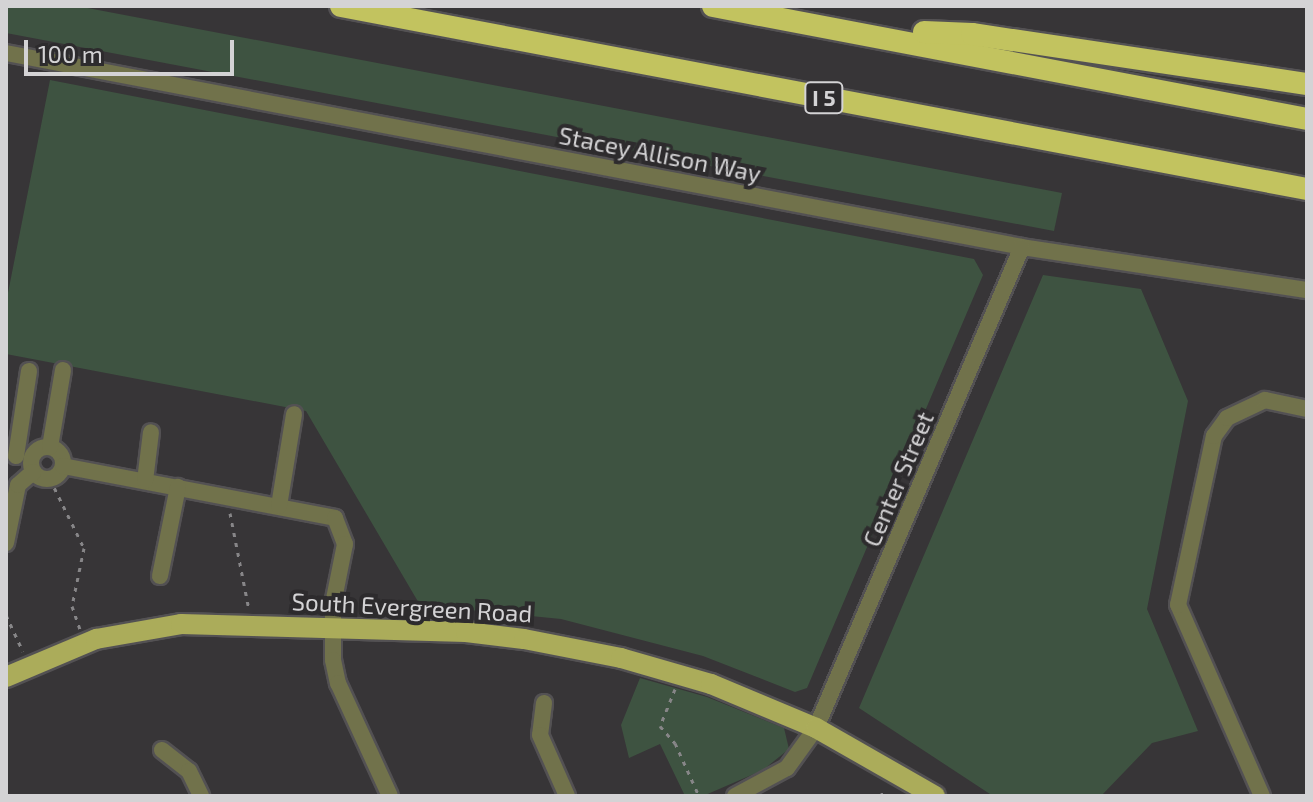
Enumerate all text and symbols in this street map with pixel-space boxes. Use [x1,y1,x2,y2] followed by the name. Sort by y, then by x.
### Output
[28,24,238,74] scale bar
[38,39,103,68] text: 100 m
[804,80,844,116] road number: I 5
[556,120,764,188] street label: Stacey Allison Way
[857,407,939,551] street label: Center Street
[291,586,533,628] street label: South Evergreen Road

